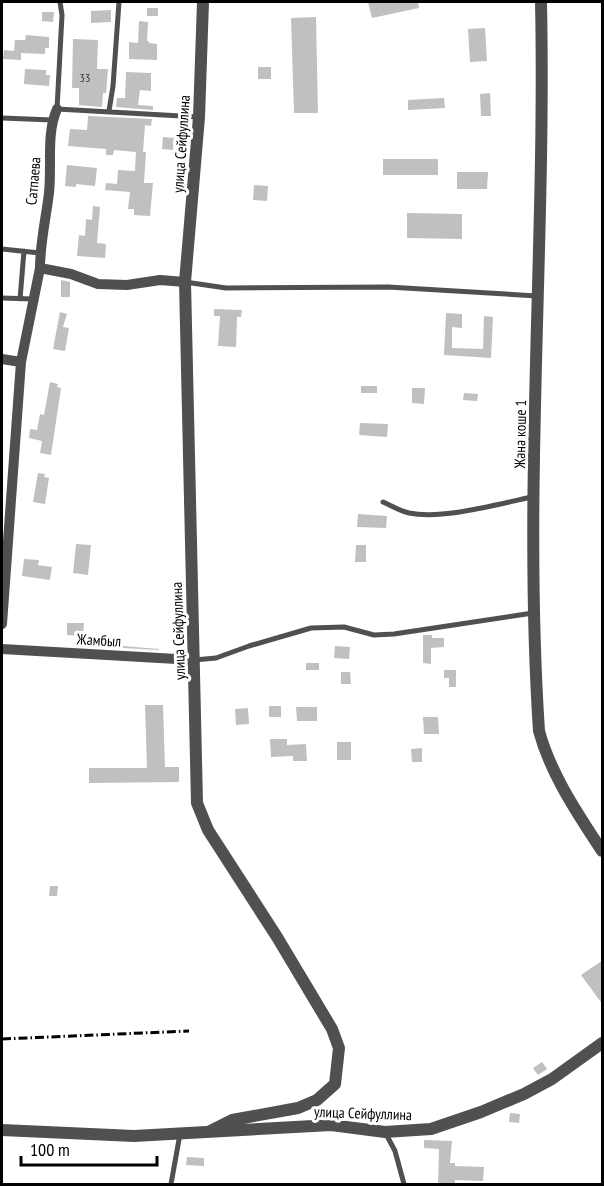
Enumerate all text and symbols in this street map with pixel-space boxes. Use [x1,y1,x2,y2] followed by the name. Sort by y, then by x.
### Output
[80,70,90,85] house number: 33
[168,94,194,194] street label: улица Сейфуллина
[21,156,45,206] street label: Сатпаева
[510,399,530,470] street label: Жана коше 1
[167,582,189,680] street label: улица Сейфуллина
[75,629,122,651] street label: Жамбыл
[314,1102,412,1124] street label: улица Сейфуллина
[21,1129,158,1167] scale bar
[30,1138,70,1161] text: 100 m

